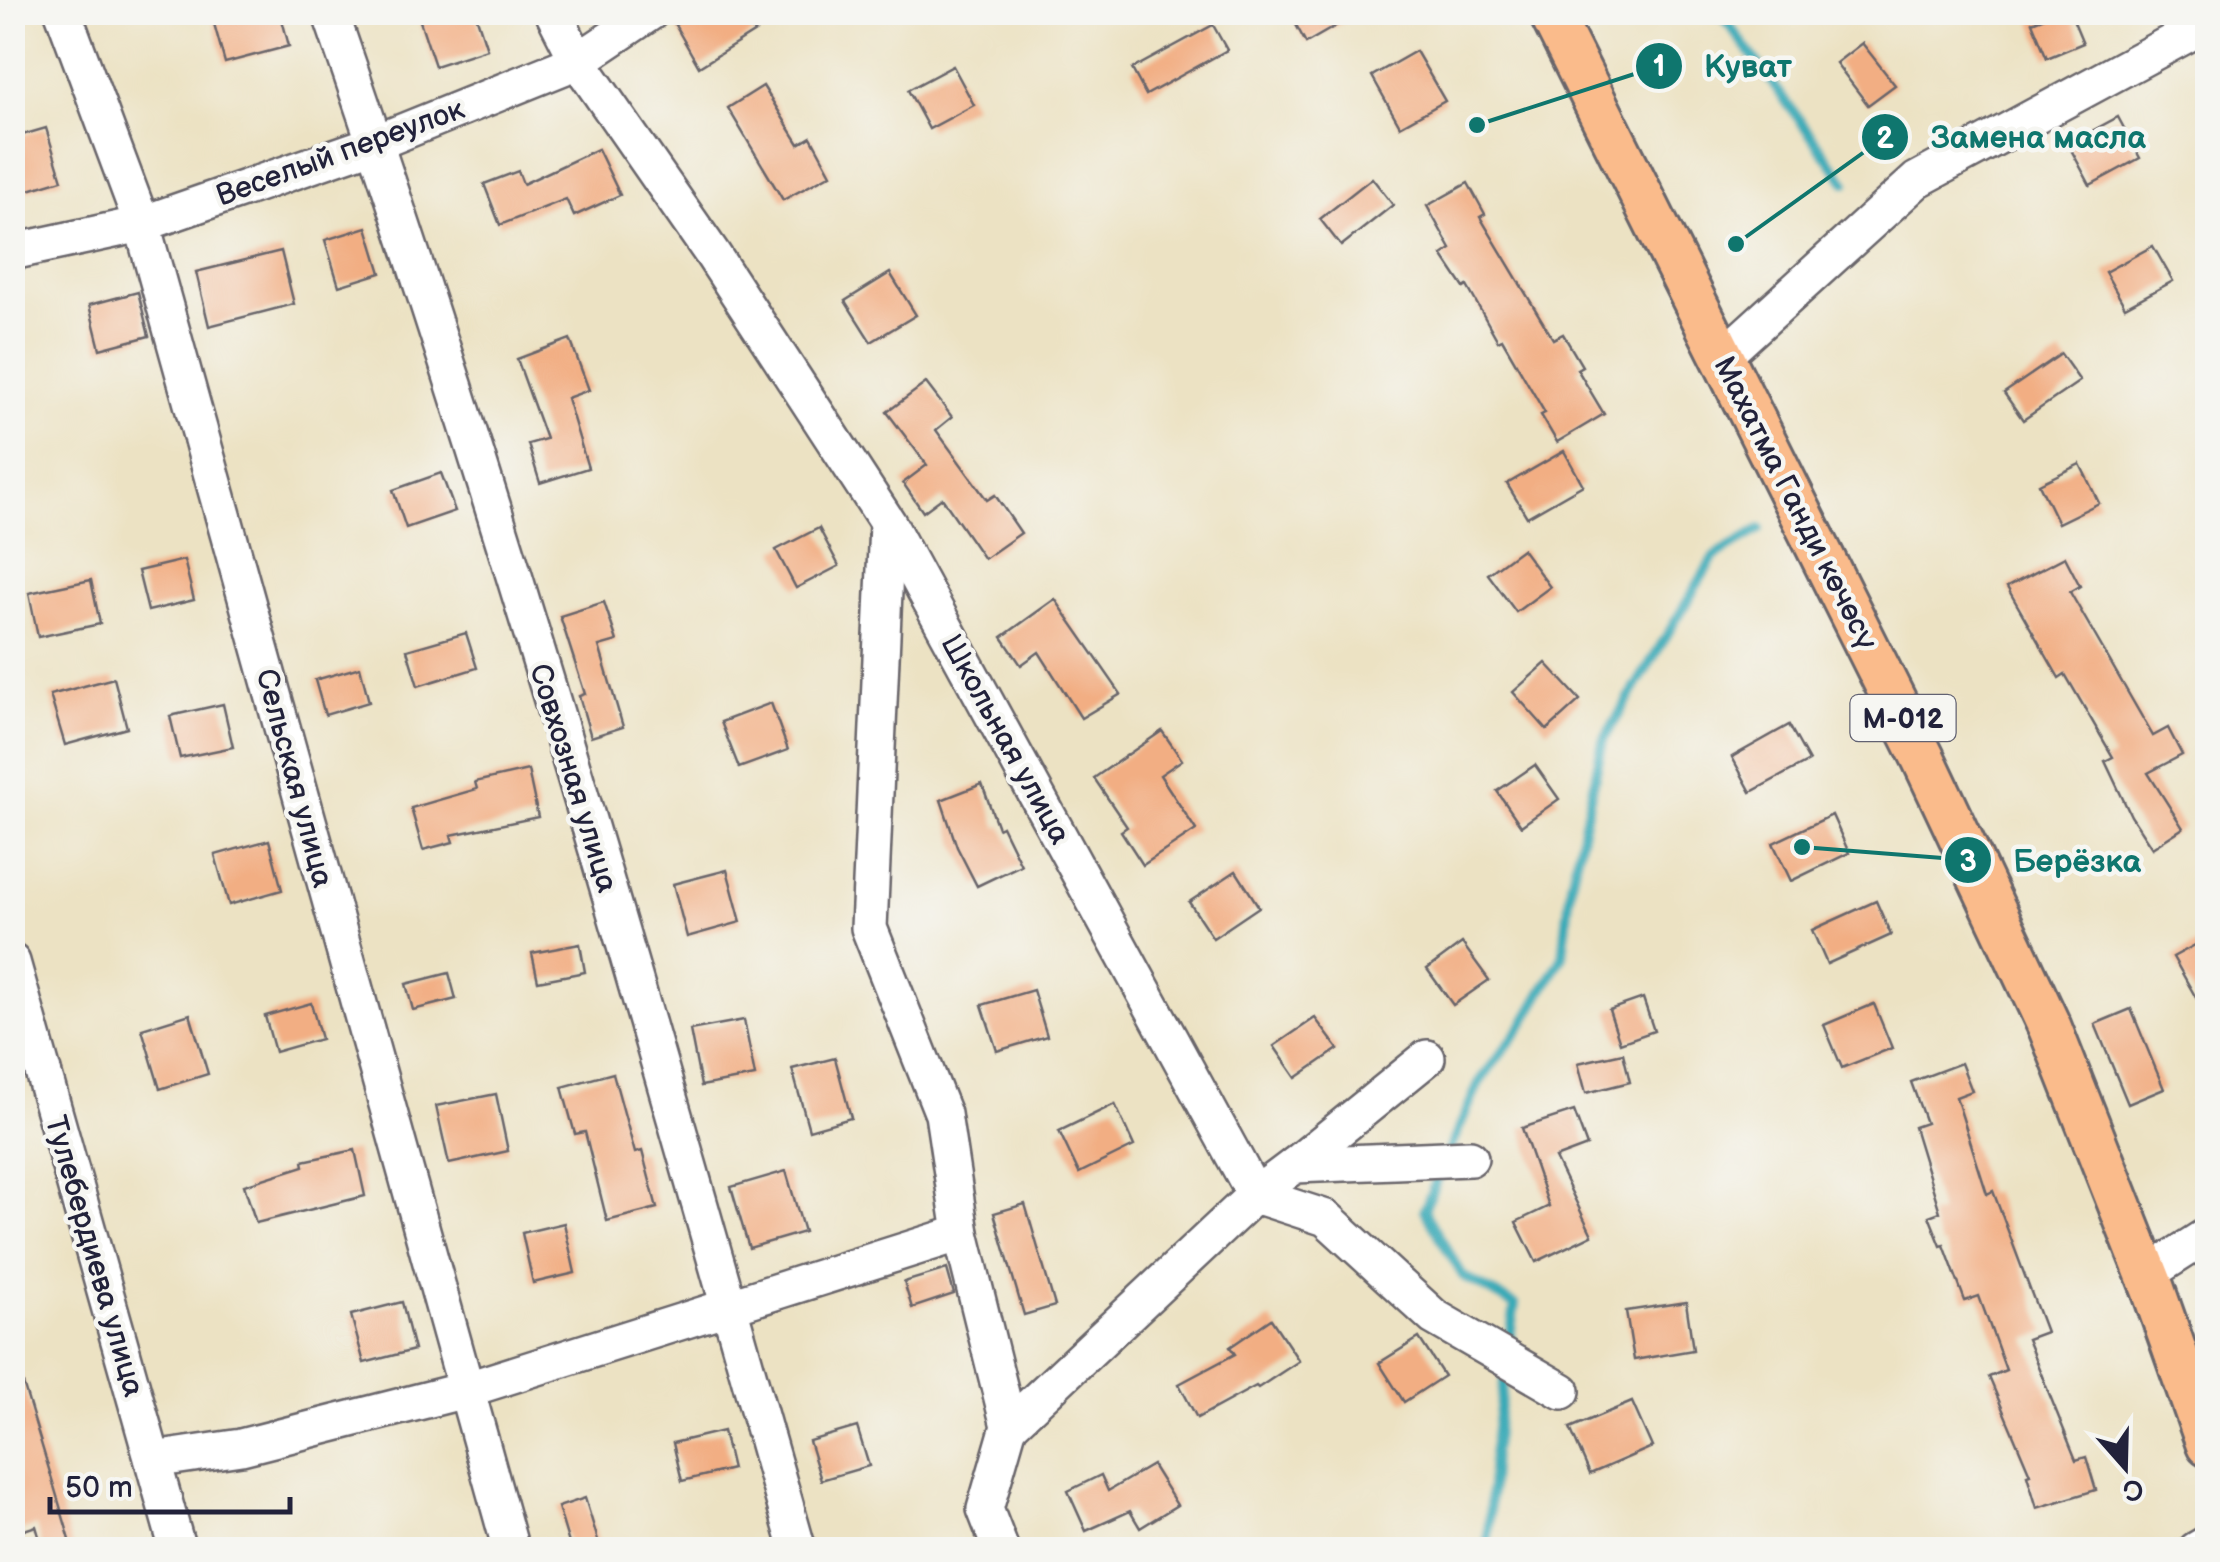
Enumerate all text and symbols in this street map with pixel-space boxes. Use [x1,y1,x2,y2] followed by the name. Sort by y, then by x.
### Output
[1634,35,1813,97] callout: Куват
[1704,48,1793,87] text: Куват
[1653,49,1665,85] text: 1
[211,91,469,215] street label: Веселый переулок
[1860,106,2166,168] callout: Замена масла
[1930,119,2146,158] text: Замена масла
[1876,121,1894,157] text: 2
[1705,351,1885,656] street label: Махатма Ганди көчөсү
[933,628,1078,851] street label: Школьная улица
[521,660,625,897] street label: Совхозная улица
[248,665,341,892] street label: Сельская улица
[1850,695,1956,741] road number: М-012
[1943,829,2161,891] callout: Берёзка
[2013,843,2141,882] text: Берёзка
[1959,844,1977,880] text: 3
[37,1112,151,1401] street label: Тулебердиева улица
[2075,1417,2175,1517] north arrow
[50,1452,290,1514] scale bar
[65,1470,133,1506] text: 50 m
[2118,1470,2148,1508] text: С

